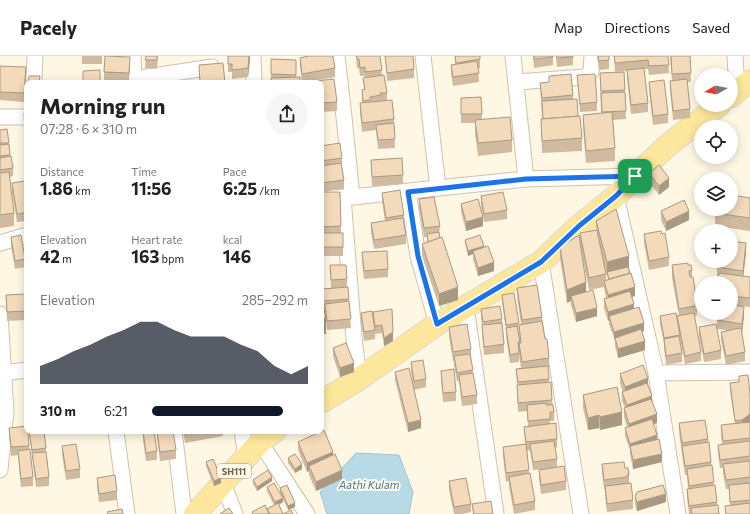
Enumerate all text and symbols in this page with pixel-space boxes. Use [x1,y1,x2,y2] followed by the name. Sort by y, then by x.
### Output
[20,16,77,39] text: Pacely
[554,19,583,36] text: Map
[605,19,670,36] text: Directions
[692,19,730,36] text: Saved
[694,68,738,112] north arrow
[694,68,738,320] map controls
[40,92,166,119] text: Morning run
[266,93,308,135] button: share
[694,120,738,164] button: locate
[40,121,137,137] text: 07:28 · 6 × 310 m
[618,159,652,193] pin
[40,165,84,178] text: Distance
[131,165,157,178] text: Time
[223,165,247,178] text: Pace
[624,165,646,187] icon: arrive
[694,172,738,216] button: layers
[40,178,73,199] text: 1.86
[131,178,172,199] text: 11:56
[223,178,257,199] text: 6:25
[73,184,91,197] text: km
[257,184,280,197] text: /km
[694,224,738,268] button: +
[40,233,86,246] text: Elevation
[131,233,182,246] text: Heart rate
[223,233,242,246] text: kcal
[40,246,60,267] text: 42
[131,246,159,267] text: 163
[223,246,251,267] text: 146
[60,252,72,265] text: m
[159,252,184,265] text: bpm
[694,276,738,320] button: −
[40,292,95,308] text: Elevation
[242,292,308,308] text: 285–292 m
[40,403,76,419] text: 310 m
[104,403,128,419] text: 6:21
[217,464,251,478] road number: SH111
[338,478,400,491] water label: Aathi Kulam

